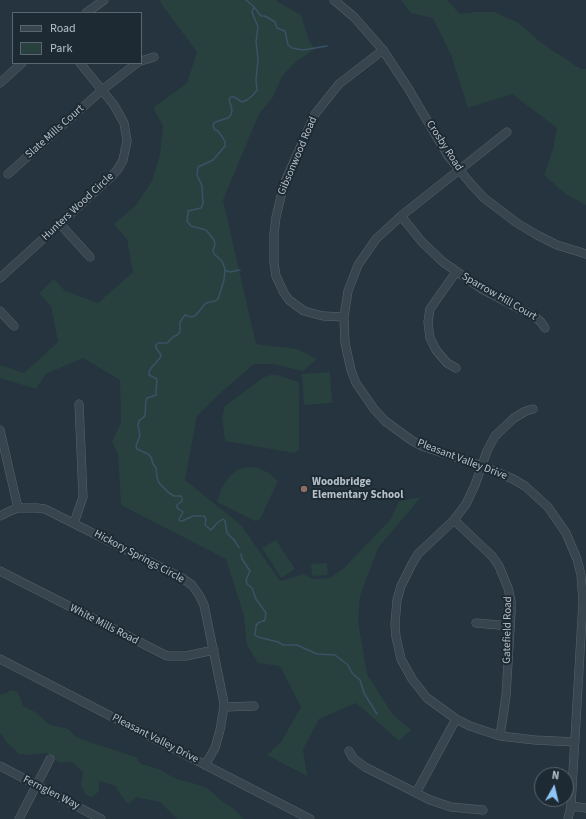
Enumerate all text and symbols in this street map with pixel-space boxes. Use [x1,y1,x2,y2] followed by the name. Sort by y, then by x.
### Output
[12,12,142,64] legend
[50,20,76,37] text: Road
[50,40,72,57] text: Park
[23,102,87,162] street label: Slate Mills Court
[276,115,320,197] street label: Gibsonwood Road
[423,118,465,174] street label: Crosby Road
[39,170,117,244] street label: Hunters Wood Circle
[459,270,539,324] street label: Sparrow Hill Court
[415,437,509,483] street label: Pleasant Valley Drive
[312,476,403,502] place label: Woodbridge Elementary School
[299,484,309,494] marker: Woodbridge Elementary School
[92,528,186,586] street label: Hickory Springs Circle
[501,596,515,664] street label: Gatefield Road
[67,602,141,648] street label: White Mills Road
[110,712,200,766] street label: Pleasant Valley Drive
[534,767,574,807] north arrow
[551,768,560,784] text: N
[20,773,82,813] street label: Fernglen Way

